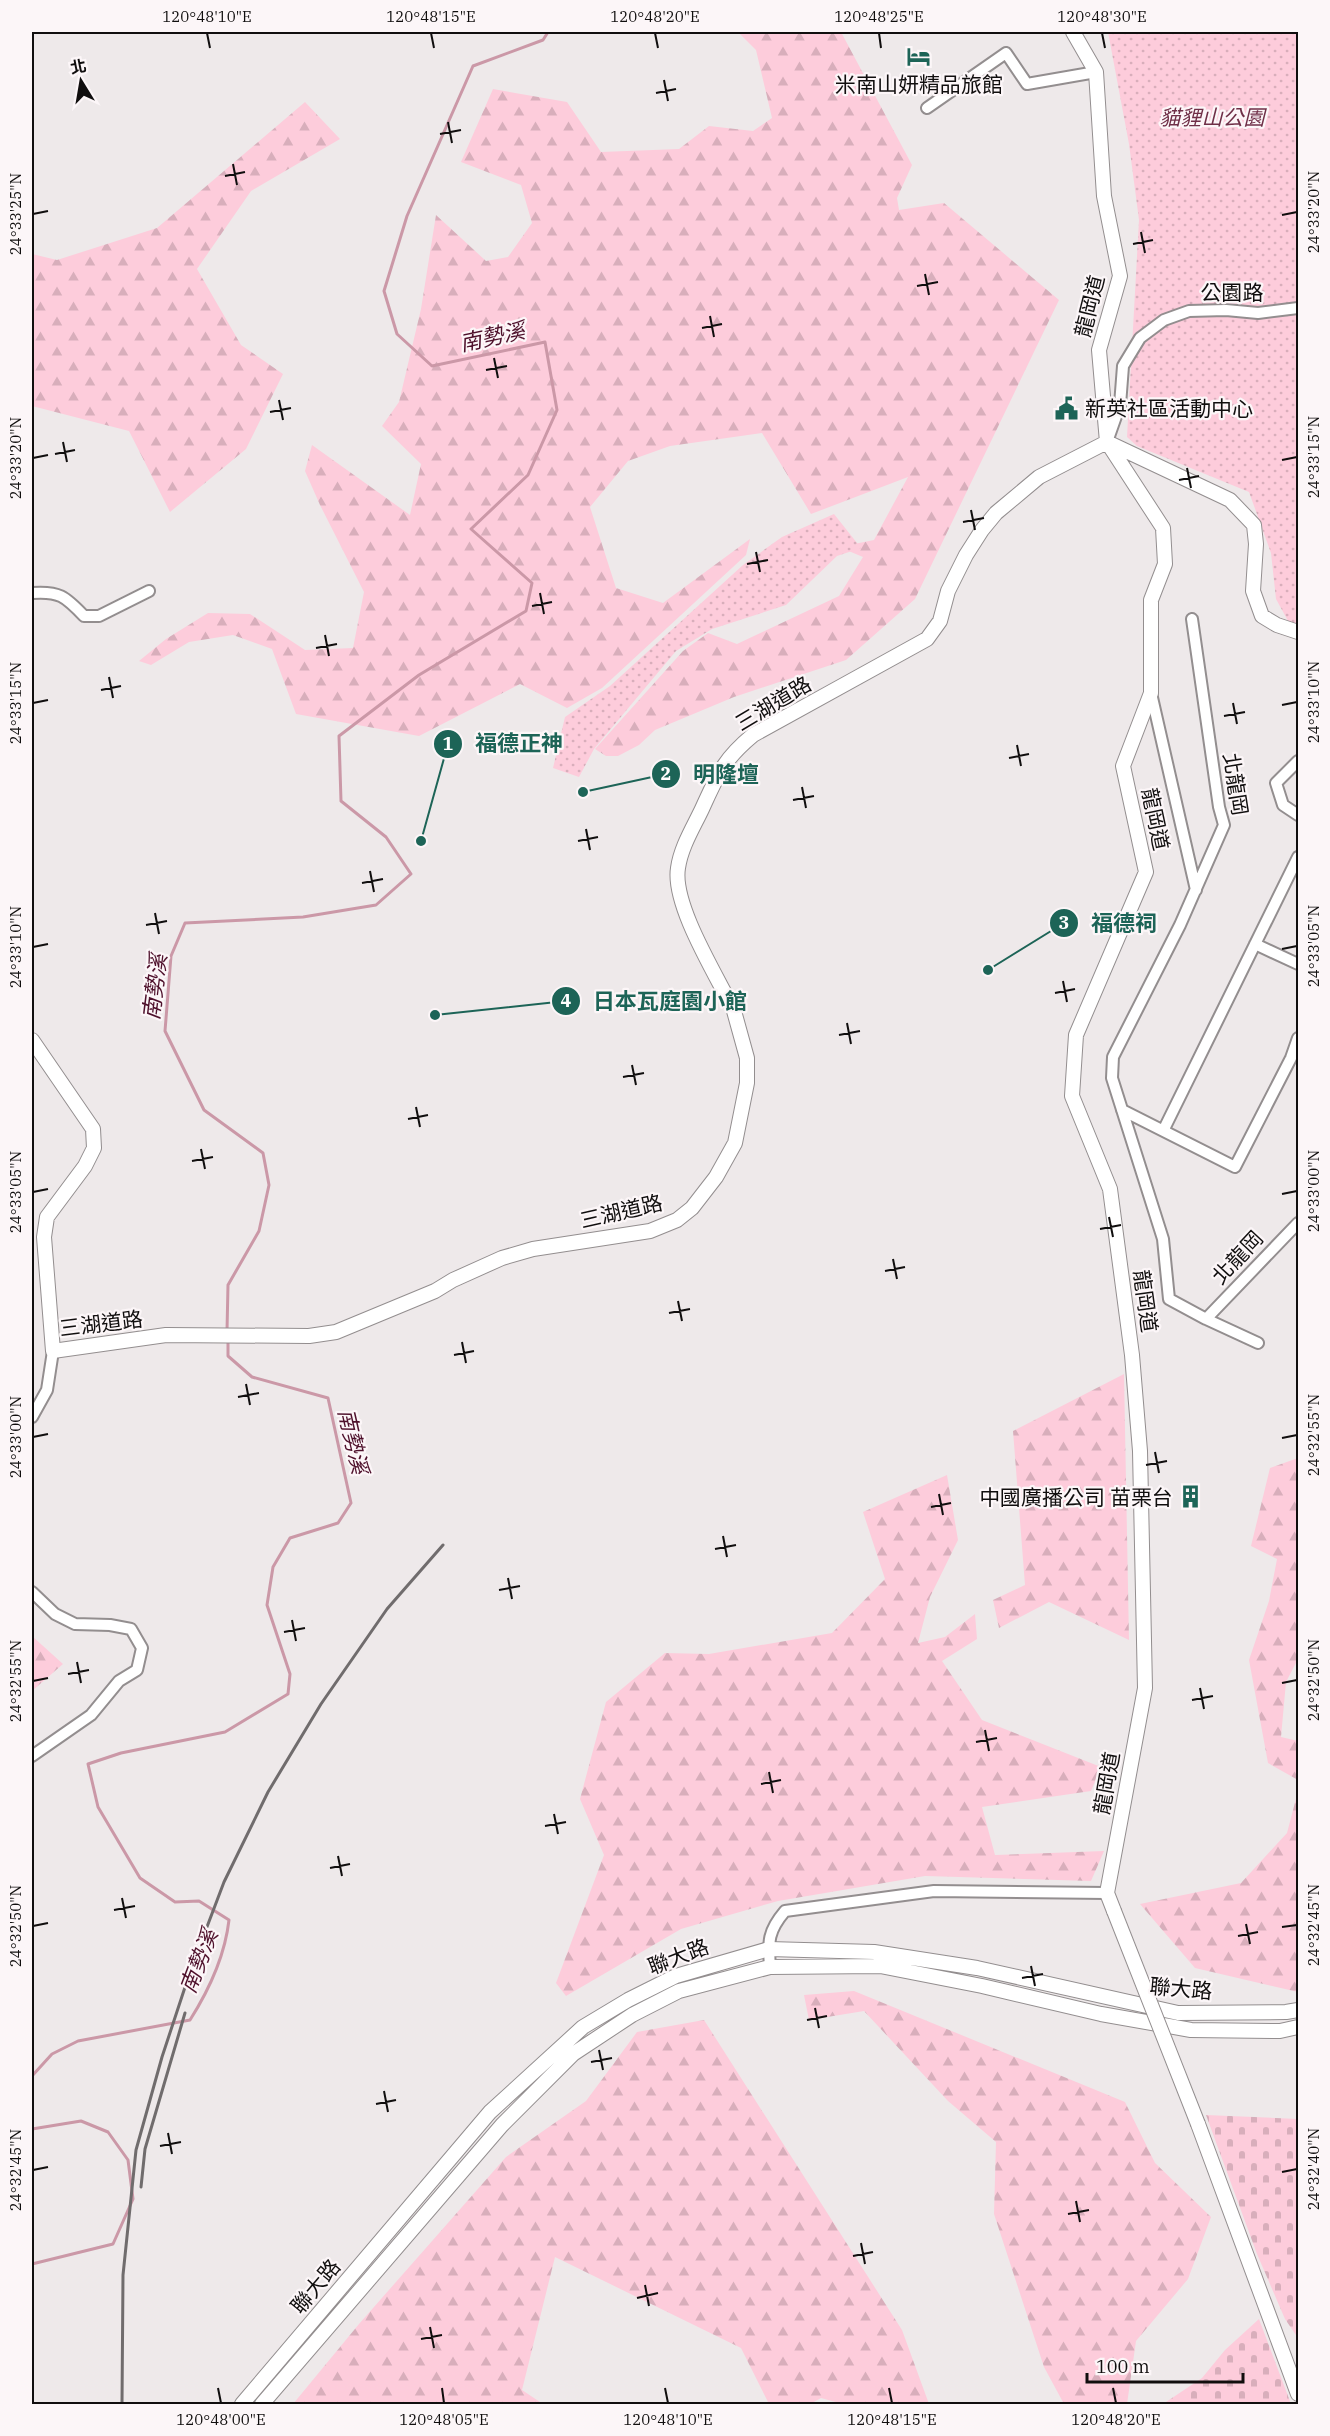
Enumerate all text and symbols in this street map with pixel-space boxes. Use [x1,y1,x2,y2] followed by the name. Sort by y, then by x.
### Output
[162,7,252,26] text: 120°48'10"E
[386,7,476,26] text: 120°48'15"E
[610,7,700,26] text: 120°48'20"E
[834,7,924,26] text: 120°48'25"E
[1057,7,1147,26] text: 120°48'30"E
[906,43,932,69] hotel icon: 米南山妍精品旅館
[51,51,111,111] north arrow
[68,55,88,78] text: 北
[835,70,1003,98] place label: 米南山妍精品旅館
[1160,103,1267,131] park label: 貓貍山公園
[1304,171,1323,253] text: 24°33'20"N
[6,173,25,255] text: 24°33'25"N
[1068,272,1110,340] street label: 龍岡道
[1201,278,1264,306] street label: 公園路
[457,314,530,357] water label: 南勢溪
[1085,394,1253,422] place label: 新英社區活動中心
[1054,395,1080,421] public building icon: 新英社區活動中心
[1304,416,1323,498] text: 24°33'15"N
[6,417,25,499] text: 24°33'20"N
[1304,661,1323,743] text: 24°33'10"N
[6,662,25,744] text: 24°33'15"N
[730,669,816,737] street label: 三湖道路
[433,724,575,764] callout: 福德正神
[475,728,563,757] text: 福德正神
[443,732,454,755] text: 1
[1217,751,1255,817] street label: 北龍岡
[651,754,771,794] callout: 明隆壇
[693,759,759,788] text: 明隆壇
[661,762,671,785] text: 2
[1136,785,1176,853] street label: 龍岡道
[1049,903,1169,943] callout: 福德祠
[1304,905,1323,987] text: 24°33'05"N
[6,906,25,988] text: 24°33'10"N
[1091,908,1157,937] text: 福德祠
[1059,911,1069,934] text: 3
[136,950,173,1022] water label: 南勢溪
[551,981,759,1021] callout: 日本瓦庭園小館
[593,986,747,1015] text: 日本瓦庭園小館
[561,989,572,1012] text: 4
[1304,1150,1323,1232] text: 24°33'00"N
[6,1151,25,1233] text: 24°33'05"N
[577,1188,665,1234] street label: 三湖道路
[1205,1224,1269,1290] street label: 北龍岡
[1128,1268,1164,1334] street label: 龍岡道
[58,1304,144,1342] street label: 三湖道路
[1304,1394,1323,1476] text: 24°32'55"N
[6,1396,25,1478] text: 24°33'00"N
[332,1406,376,1479] water label: 南勢溪
[979,1483,1173,1511] place label: 中國廣播公司 苗栗台
[1178,1484,1204,1510] building icon: 中國廣播公司 苗栗台
[1304,1639,1323,1721] text: 24°32'50"N
[6,1640,25,1722] text: 24°32'55"N
[1087,1750,1125,1816] street label: 龍岡道
[1304,1884,1323,1966] text: 24°32'45"N
[6,1885,25,1967] text: 24°32'50"N
[173,1922,224,1997] water label: 南勢溪
[644,1932,712,1980] street label: 聯大路
[1148,1971,1214,2005] street label: 聯大路
[1304,2128,1323,2210] text: 24°32'40"N
[6,2129,25,2211] text: 24°32'45"N
[284,2253,346,2319] street label: 聯大路
[1087,2346,1243,2384] scale bar
[1096,2355,1150,2378] text: 100 m
[176,2410,266,2429] text: 120°48'00"E
[399,2410,489,2429] text: 120°48'05"E
[623,2410,713,2429] text: 120°48'10"E
[847,2410,937,2429] text: 120°48'15"E
[1071,2410,1161,2429] text: 120°48'20"E

